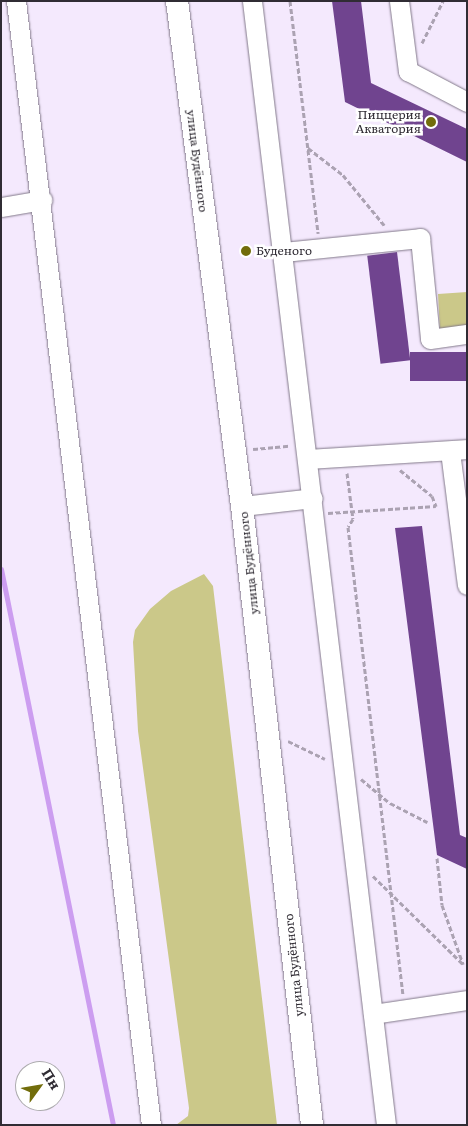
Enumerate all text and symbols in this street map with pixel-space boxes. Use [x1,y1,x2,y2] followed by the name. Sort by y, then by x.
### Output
[355,108,421,136] place label: Пиццерия Акватория
[184,109,210,213] street label: улица Будённого
[425,116,437,128] marker: Пиццерия Акватория
[256,244,312,258] place label: Буденого
[240,245,252,257] marker: Буденого
[236,511,262,615] street label: улица Будённого
[281,913,307,1017] street label: улица Будённого
[15,1061,65,1111] north arrow
[38,1064,66,1093] text: Пн

